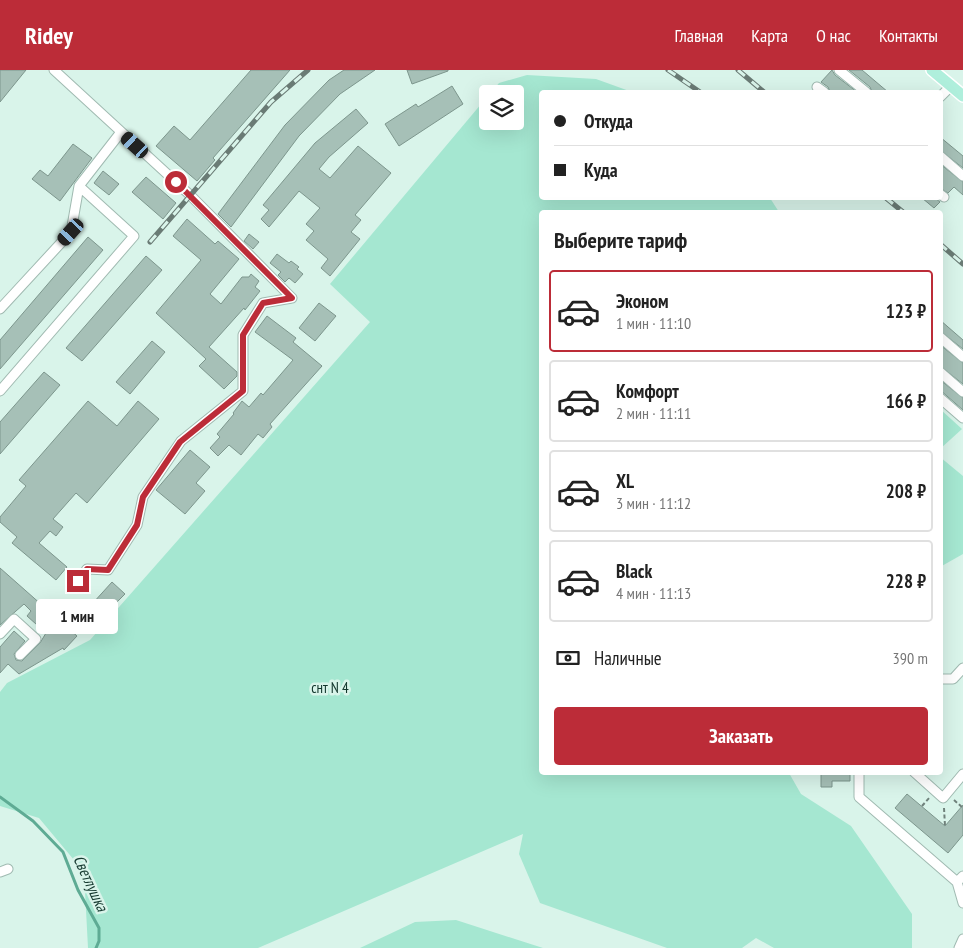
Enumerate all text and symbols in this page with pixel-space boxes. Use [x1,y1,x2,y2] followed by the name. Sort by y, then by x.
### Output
[25,20,73,51] text: Ridey
[675,24,723,47] text: Главная
[751,24,788,47] text: Карта
[816,24,851,47] text: О нас
[879,24,938,47] text: Контакты
[479,85,524,130] map controls
[479,85,524,130] button: layers
[584,109,633,133] text: Откуда
[118,129,151,161] car
[584,158,618,182] text: Куда
[165,171,187,193] route start
[55,216,86,248] car
[554,226,687,254] text: Выберите тариф
[556,289,601,334] icon: car
[616,289,669,313] text: Эконом
[886,299,926,323] text: 123 ₽
[616,313,691,333] text: 1 мин · 11:10
[556,379,601,424] icon: car
[616,379,679,403] text: Комфорт
[886,389,926,413] text: 166 ₽
[616,403,691,423] text: 2 мин · 11:11
[556,469,601,514] icon: car
[616,469,634,493] text: XL
[886,479,926,503] text: 208 ₽
[616,493,691,513] text: 3 мин · 11:12
[556,559,601,604] icon: car
[616,559,652,583] text: Black
[886,569,926,593] text: 228 ₽
[67,570,89,592] route end
[616,583,691,603] text: 4 мин · 11:13
[37,598,119,634] callout: 1 мин
[60,606,94,626] text: 1 мин
[554,644,582,672] icon: cash
[594,646,662,670] text: Наличные
[893,648,928,668] text: 390 m
[311,678,349,697] park label: снт N 4
[554,707,928,765] button: Заказать
[69,852,113,916] water label: Светлушка

